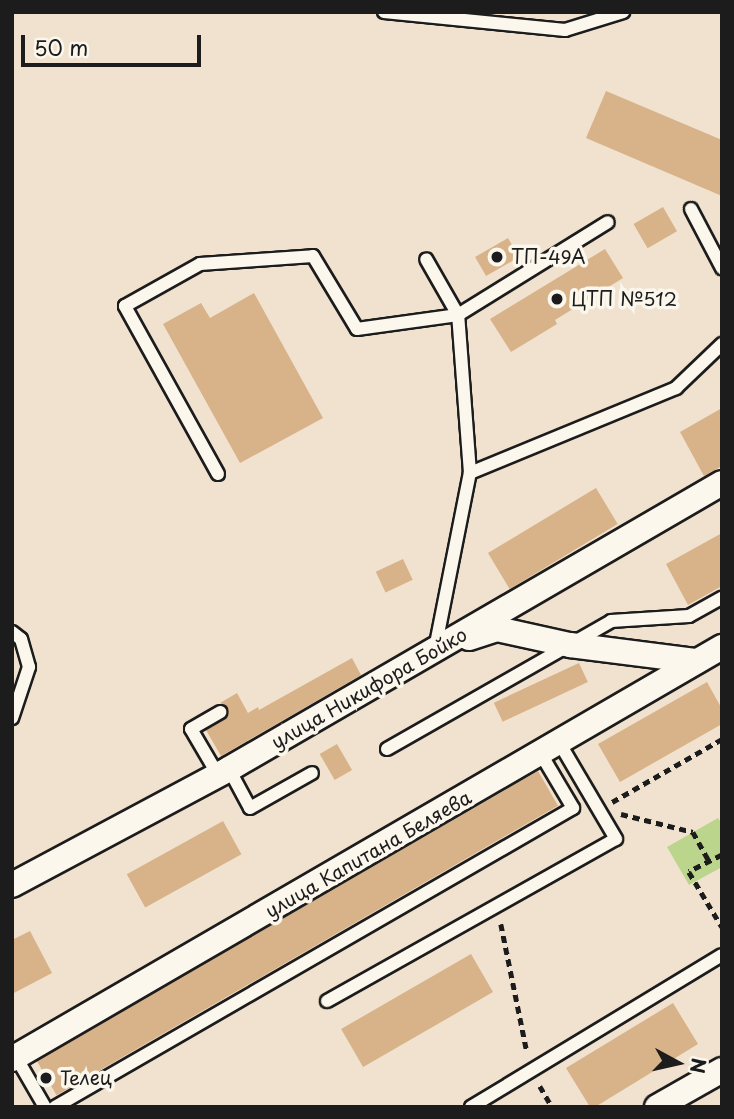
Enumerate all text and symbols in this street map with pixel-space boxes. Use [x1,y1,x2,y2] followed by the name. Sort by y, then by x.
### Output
[24,21,205,65] scale bar
[34,31,88,63] text: 50 m
[511,246,586,268] place label: ТП-49А
[489,249,505,265] marker: ТП-49А
[571,288,678,310] place label: ЦТП №512
[549,291,565,307] marker: ЦТП №512
[267,623,471,753] street label: улица Никифора Бойко
[261,785,475,923] street label: улица Капитана Беляева
[643,1028,713,1098] north arrow
[684,1057,714,1075] text: N
[60,1067,112,1089] place label: Телец
[38,1070,54,1086] marker: Телец

